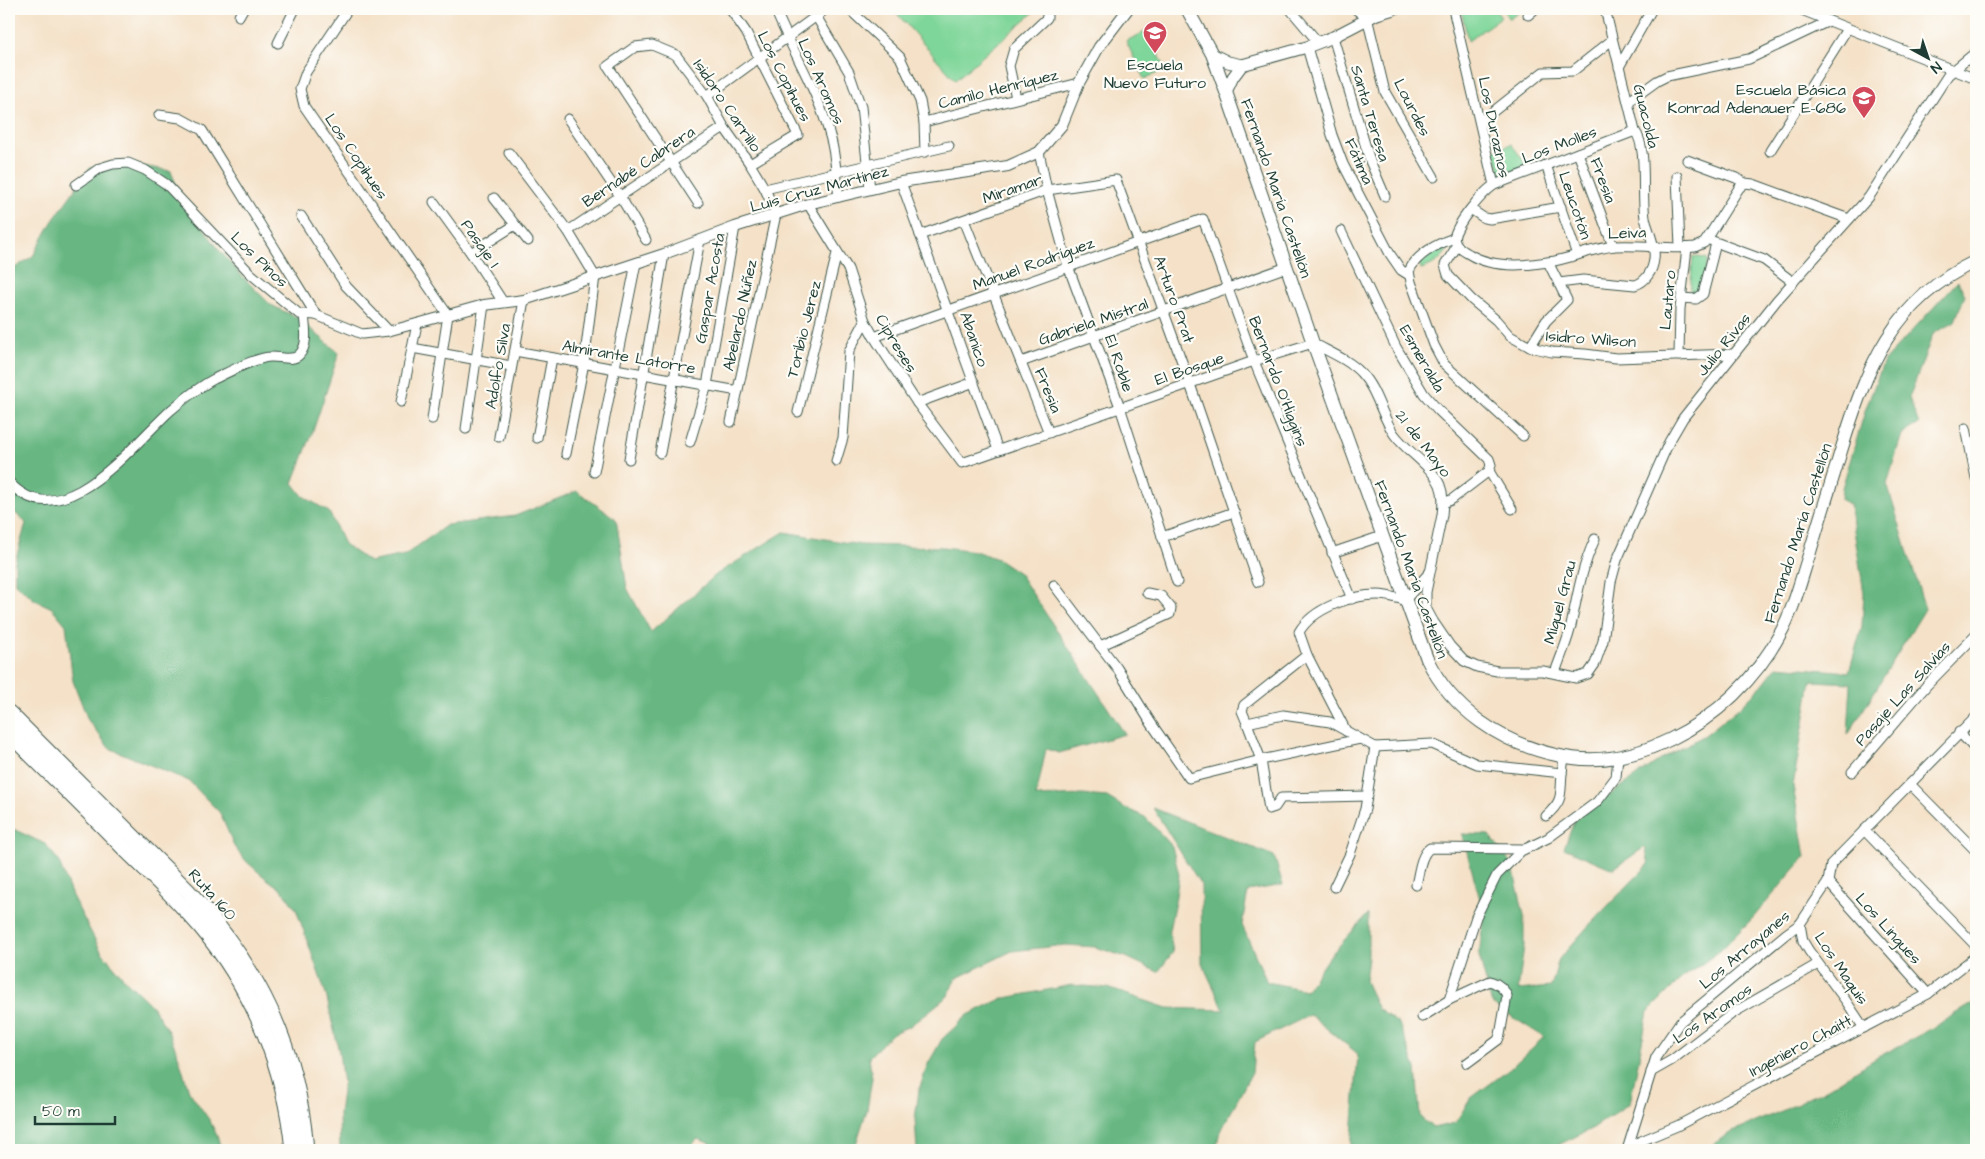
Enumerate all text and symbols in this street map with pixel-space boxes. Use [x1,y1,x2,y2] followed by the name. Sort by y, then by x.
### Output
[1142,20,1168,54] school or university icon: Escuela Nuevo Futuro
[752,27,816,126] street label: Los Copihues
[1902,32,1952,82] north arrow
[792,35,850,128] street label: Los Aromos
[1104,54,1206,94] place label: Escuela Nuevo Futuro
[688,55,766,156] street label: Isidoro Carrillo
[1926,57,1946,78] text: N
[1345,62,1395,164] street label: Santa Teresa
[936,63,1061,114] street label: Camilo Henríquez
[1388,75,1436,140] street label: Lourdes
[1473,75,1515,180] street label: Los Duraznos
[1668,79,1846,119] place label: Escuela Básica Konrad Adenauer E-686
[1627,82,1665,151] street label: Guacolda
[1851,85,1877,119] school or university icon: Escuela Básica Konrad Adenauer E-686
[1235,96,1317,281] street label: Fernando María Castellón
[319,109,393,204] street label: Los Copihues
[578,121,699,213] street label: Bernabé Cabrera
[1519,121,1600,169] street label: Los Molles
[1339,135,1379,188] street label: Fátima
[1585,154,1621,206] street label: Fresia
[748,160,891,218] street label: Luis Cruz Martínez
[979,168,1045,209] street label: Miramar
[1553,168,1597,242] street label: Leucotón
[456,215,505,272] street label: Pasaje 1
[1607,221,1647,245] street label: Leiva
[226,227,293,293] street label: Los Pinos
[689,231,731,345] street label: Gaspar Acosta
[969,232,1098,297] street label: Manuel Rodríguez
[1148,253,1200,347] street label: Arturo Prat
[717,257,763,373] street label: Abelardo Núñez
[1654,269,1682,331] street label: Lautaro
[781,278,827,380] street label: Toribio Jerez
[1035,293,1151,351] street label: Gabriela Mistral
[1692,308,1756,381] street label: Julio Rivas
[954,309,994,370] street label: Abanico
[870,310,922,377] street label: Cipreses
[1242,313,1313,450] street label: Bernardo O'Higgins
[1394,321,1450,396] street label: Esmeralda
[480,322,516,411] street label: Adolfo Silva
[1545,325,1637,353] street label: Isidro Wilson
[1099,332,1139,395] street label: El Roble
[560,334,698,380] street label: Almirante Latorre
[1152,347,1227,391] street label: El Bosque
[1029,364,1067,416] street label: Fresia
[1389,405,1457,483] street label: 21 de Mayo
[1758,440,1837,626] street label: Fernando María Castellón
[1369,477,1454,662] street label: Fernando María Castellón
[1538,558,1583,647] street label: Miguel Grau
[1850,637,1956,751] street label: Pasaje Las Salvias
[183,864,241,925] street label: Ruta 160
[1850,888,1926,970] street label: Los Lingues
[1695,905,1795,995] street label: Los Arrayanes
[1809,928,1873,1009] street label: Los Maquis
[1669,978,1757,1049] street label: Los Aromos
[1745,1009,1857,1083] street label: Ingeniero Chaitt
[35,1094,115,1126] scale bar
[42,1101,80,1122] text: 50 m

